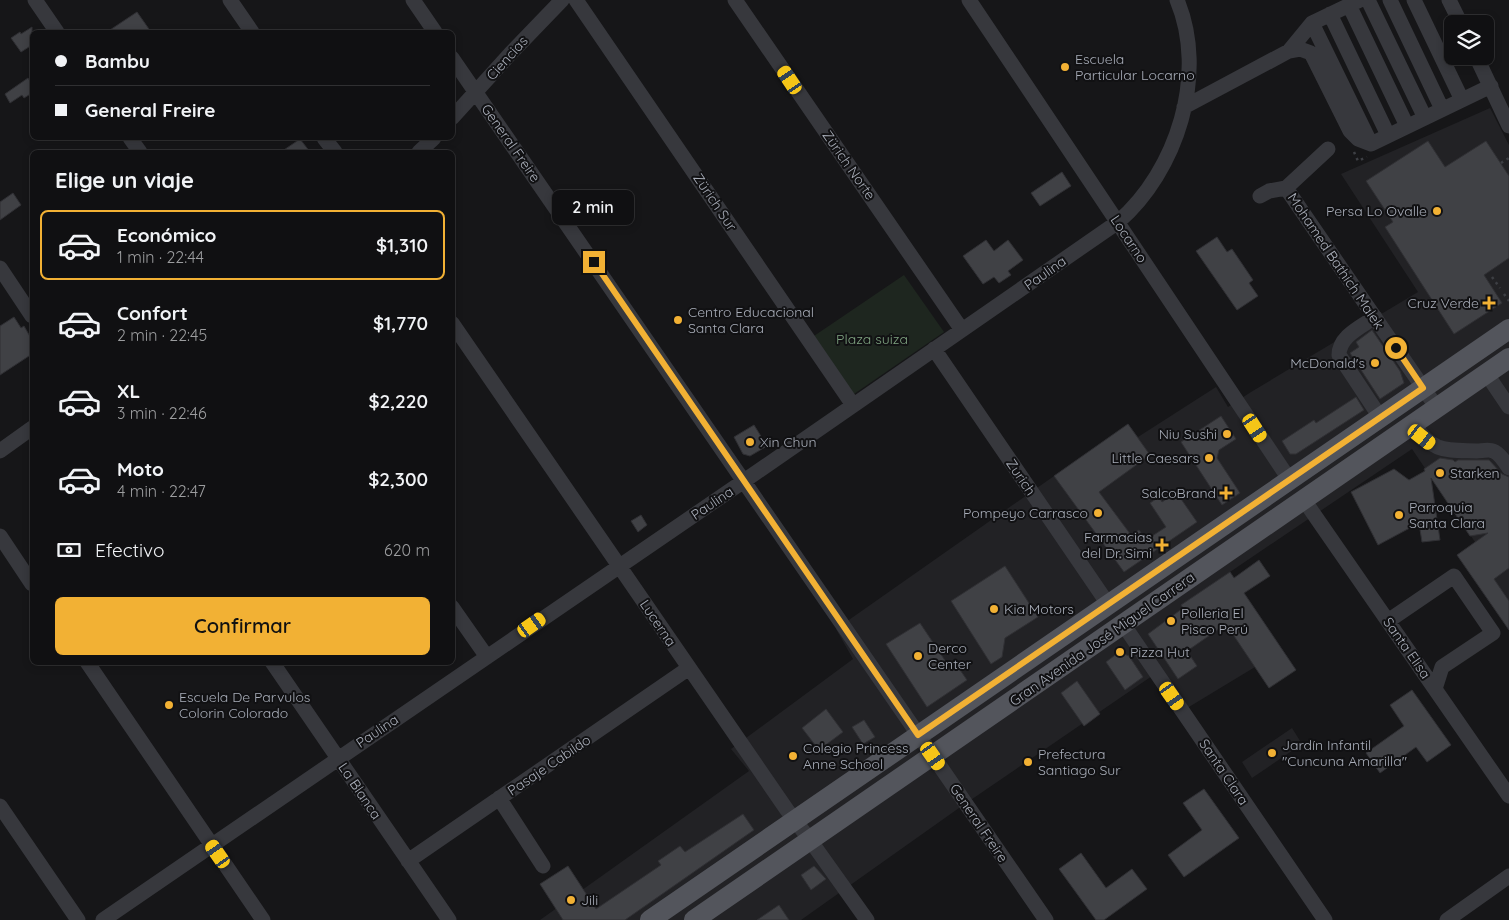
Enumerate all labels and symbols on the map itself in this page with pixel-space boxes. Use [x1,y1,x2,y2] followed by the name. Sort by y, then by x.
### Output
[482,32,532,84] street label: Ciencias
[1075,50,1195,84] place label: Escuela Particular Locarno
[1059,61,1071,73] marker: Escuela Particular Locarno
[775,63,804,97] car
[477,100,545,186] street label: General Freire
[818,127,880,203] street label: Zürich Norte
[689,170,741,235] street label: Zürich Sur
[553,190,635,224] callout: 2 min
[1284,190,1388,332] street label: Mohamed Bathich Malek
[1326,202,1427,220] place label: Persa Lo Ovalle
[1431,205,1443,217] marker: Persa Lo Ovalle
[1107,212,1151,266] street label: Locarno
[583,251,605,273] route end
[1020,252,1070,294] street label: Paulina
[1408,294,1479,312] place label: Cruz Verde
[1483,297,1495,309] marker: Cruz Verde
[688,303,814,337] place label: Centro Educacional Santa Clara
[672,314,684,326] marker: Centro Educacional Santa Clara
[836,330,908,348] park label: Plaza suiza
[1385,337,1407,359] route start
[1290,354,1365,372] place label: McDonald's
[1369,357,1381,369] marker: McDonald's
[1240,411,1269,445] car
[1405,422,1438,452] car
[1159,425,1217,443] place label: Niu Sushi
[1221,428,1233,440] marker: Niu Sushi
[760,433,817,451] place label: Xin Chun
[744,436,756,448] marker: Xin Chun
[1112,449,1199,467] place label: Little Caesars
[1203,452,1215,464] marker: Little Caesars
[1002,455,1040,499] street label: Zurich
[1450,464,1500,482] place label: Starken
[1434,467,1446,479] marker: Starken
[687,482,737,524] street label: Paulina
[1141,484,1216,502] place label: SalcoBrand
[1220,487,1232,499] marker: SalcoBrand
[1409,498,1485,532] place label: Parroquia Santa Clara
[963,504,1088,522] place label: Pompeyo Carrasco
[1092,507,1104,519] marker: Pompeyo Carrasco
[1393,509,1405,521] marker: Parroquia Santa Clara
[1082,528,1152,562] place label: Farmacias del Dr. Simi
[1156,539,1168,551] marker: Farmacias del Dr. Simi
[1006,568,1198,710] street label: Gran Avenida José Miguel Carrera
[636,596,680,650] street label: Lucerna
[1004,600,1074,618] place label: Kia Motors
[988,603,1000,615] marker: Kia Motors
[1181,604,1248,638] place label: Polleria El Pisco Perú
[515,610,548,640] car
[1379,614,1435,682] street label: Santa Elisa
[1165,615,1177,627] marker: Polleria El Pisco Perú
[928,639,972,673] place label: Derco Center
[1130,643,1190,661] place label: Pizza Hut
[1114,646,1126,658] marker: Pizza Hut
[912,650,924,662] marker: Derco Center
[1157,679,1186,713] car
[179,688,310,722] place label: Escuela De Parvulos Colorin Colorado
[163,699,175,711] marker: Escuela De Parvulos Colorin Colorado
[352,710,402,752] street label: Paulina
[504,731,594,799] street label: Pasaje Cabildo
[1195,735,1253,809] street label: Santa Clara
[1282,736,1407,770] place label: Jardín Infantil "Cuncuna Amarilla"
[803,739,909,773] place label: Colegio Princess Anne School
[918,739,947,773] car
[1038,745,1121,779] place label: Prefectura Santiago Sur
[1266,747,1278,759] marker: Jardín Infantil "Cuncuna Amarilla"
[787,750,799,762] marker: Colegio Princess Anne School
[1022,756,1034,768] marker: Prefectura Santiago Sur
[335,759,385,823] street label: La Blanca
[946,780,1012,866] street label: General Freire
[203,837,232,871] car
[581,891,598,909] place label: Jili
[565,894,577,906] marker: Jili

